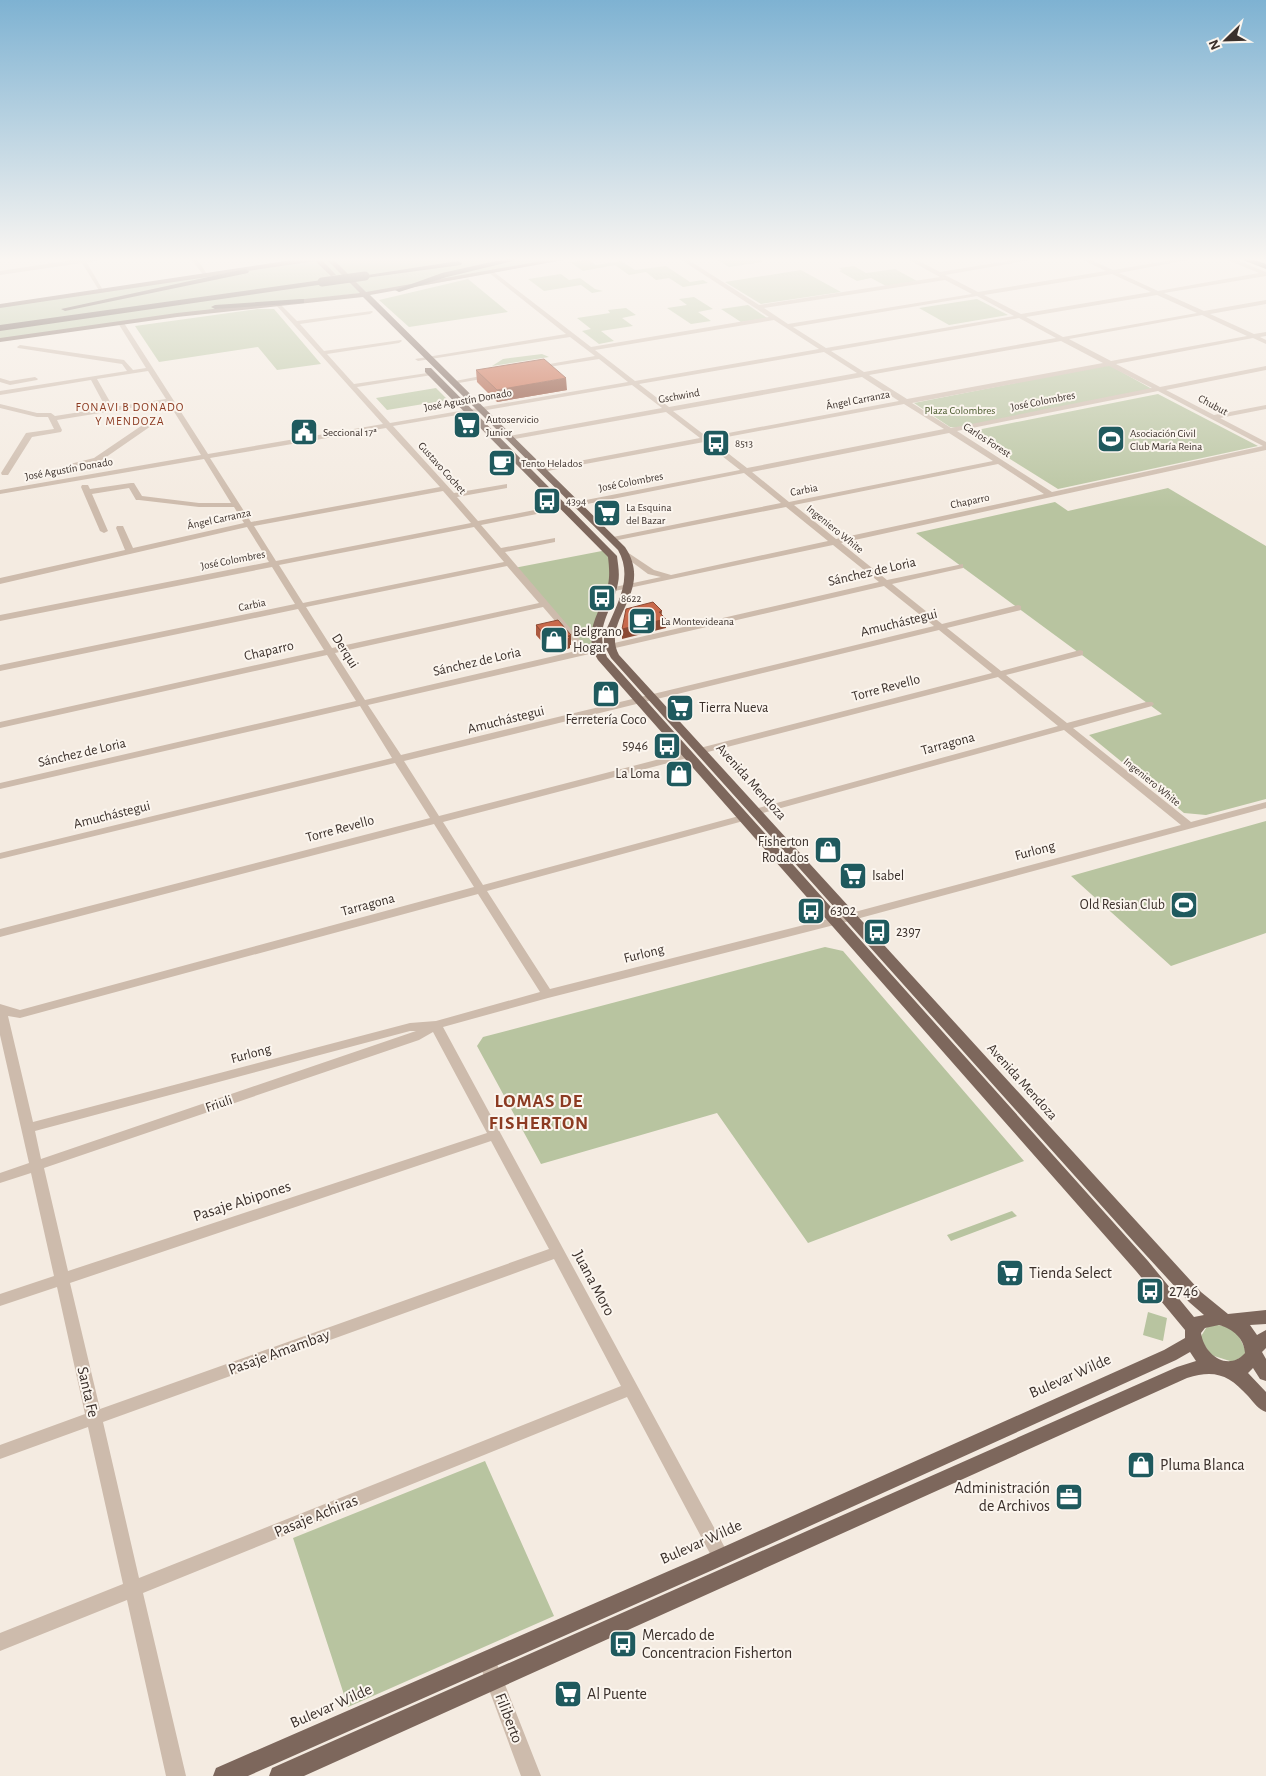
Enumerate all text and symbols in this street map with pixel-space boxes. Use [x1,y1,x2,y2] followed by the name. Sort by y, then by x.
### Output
[1201,15,1251,65] north arrow
[1207,37,1223,52] text: N
[423,387,513,413] street label: José Agustín Donado
[657,387,701,405] street label: Gschwind
[825,387,891,412] street label: Ángel Carranza
[1010,389,1076,413] street label: José Colombres
[1196,393,1230,418] street label: Chubut
[76,401,184,427] district label: FONAVI B DONADO Y MENDOZA
[925,405,995,416] park label: Plaza Colombres
[452,410,482,440] supermarket icon: Autoservicio Junior
[486,414,539,438] place label: Autoservicio Junior
[289,417,319,447] public building icon: Seccional 17ª
[961,421,1013,460] street label: Carlos Forest
[1096,424,1126,454] sports icon: Asociación Civil Club María Reina
[323,427,377,438] place label: Seccional 17ª
[701,428,731,458] bus stop icon: 8513
[1130,428,1202,452] place label: Asociación Civil Club María Reina
[735,438,754,449] place label: 8513
[416,440,468,496] street label: Gustavo Cochet
[487,448,517,478] cafe icon: Tento Helados
[24,456,114,482] street label: José Agustín Donado
[521,458,582,469] place label: Tento Helados
[598,470,664,494] street label: José Colombres
[789,482,819,498] street label: Carbia
[532,486,562,516] bus stop icon: 4394
[949,492,991,510] street label: Chaparro
[566,496,586,507] place label: 4394
[592,498,622,528] supermarket icon: La Esquina del Bazar
[626,502,672,526] place label: La Esquina del Bazar
[804,503,866,555] street label: Ingeniero White
[186,506,252,531] street label: Ángel Carranza
[200,548,266,572] street label: José Colombres
[827,555,918,589] street label: Sánchez de Loria
[587,583,617,613] bus stop icon: 8622
[621,593,641,604] place label: 8622
[237,597,267,613] street label: Carbia
[627,606,657,636] cafe icon: La Montevideana
[859,607,939,639] street label: Amuchástegui
[661,616,734,627] place label: La Montevideana
[539,625,569,655] shop icon: Belgrano Hogar
[573,625,622,655] place label: Belgrano Hogar
[329,631,361,671] street label: Derqui
[243,638,295,663] street label: Chaparro
[432,645,523,679] street label: Sánchez de Loria
[850,672,922,704] street label: Torre Revello
[591,679,621,709] shop icon: Ferretería Coco
[665,693,695,723] supermarket icon: Tierra Nueva
[699,701,769,715] place label: Tierra Nueva
[466,704,546,736] street label: Amuchástegui
[565,713,647,727] place label: Ferretería Coco
[920,730,977,758] street label: Tarragona
[652,731,682,761] bus stop icon: 5946
[37,736,128,770] street label: Sánchez de Loria
[622,739,648,753] place label: 5946
[713,741,789,823] street label: Avenida Mendoza
[1121,756,1183,808] street label: Ingeniero White
[664,759,694,789] shop icon: La Loma
[615,767,661,781] place label: La Loma
[72,799,152,831] street label: Amuchástegui
[304,813,376,845] street label: Torre Revello
[758,835,809,865] place label: Fisherton Rodados
[813,835,843,865] shop icon: Fisherton Rodados
[1013,839,1057,863] street label: Furlong
[838,861,868,891] supermarket icon: Isabel
[872,869,904,883] place label: Isabel
[1169,890,1199,920] sports icon: Old Resian Club
[340,891,397,919] street label: Tarragona
[796,896,826,926] bus stop icon: 6302
[1080,898,1165,912] place label: Old Resian Club
[830,904,856,918] place label: 6302
[862,917,892,947] bus stop icon: 2397
[896,925,921,939] place label: 2397
[622,942,666,966] street label: Furlong
[984,1041,1060,1123] street label: Avenida Mendoza
[229,1042,273,1066] street label: Furlong
[489,1092,589,1133] district label: LOMAS DE FISHERTON
[204,1093,234,1115] street label: Friuli
[191,1178,293,1225] street label: Pasaje Abipones
[570,1248,618,1318] street label: Juana Moro
[995,1258,1025,1288] supermarket icon: Tienda Select
[1029,1265,1112,1281] place label: Tienda Select
[1135,1276,1165,1306] bus stop icon: 2746
[1169,1283,1198,1299] place label: 2746
[226,1326,333,1379] street label: Pasaje Amambay
[1027,1351,1113,1401] street label: Bulevar Wilde
[74,1365,102,1419] street label: Santa Fe
[1126,1450,1156,1480] shop icon: Pluma Blanca
[1160,1457,1245,1473] place label: Pluma Blanca
[955,1480,1050,1514] place label: Administración de Archivos
[1054,1482,1084,1512] office icon: Administración de Archivos
[272,1492,360,1541] street label: Pasaje Achiras
[658,1517,744,1567] street label: Bulevar Wilde
[642,1627,792,1661] place label: Mercado de Concentracion Fisherton
[608,1629,638,1659] bus stop icon: Mercado de Concentracion Fisherton
[553,1679,583,1709] supermarket icon: Al Puente
[288,1681,374,1731] street label: Bulevar Wilde
[587,1686,647,1702] place label: Al Puente
[492,1691,526,1745] street label: Filiberto

